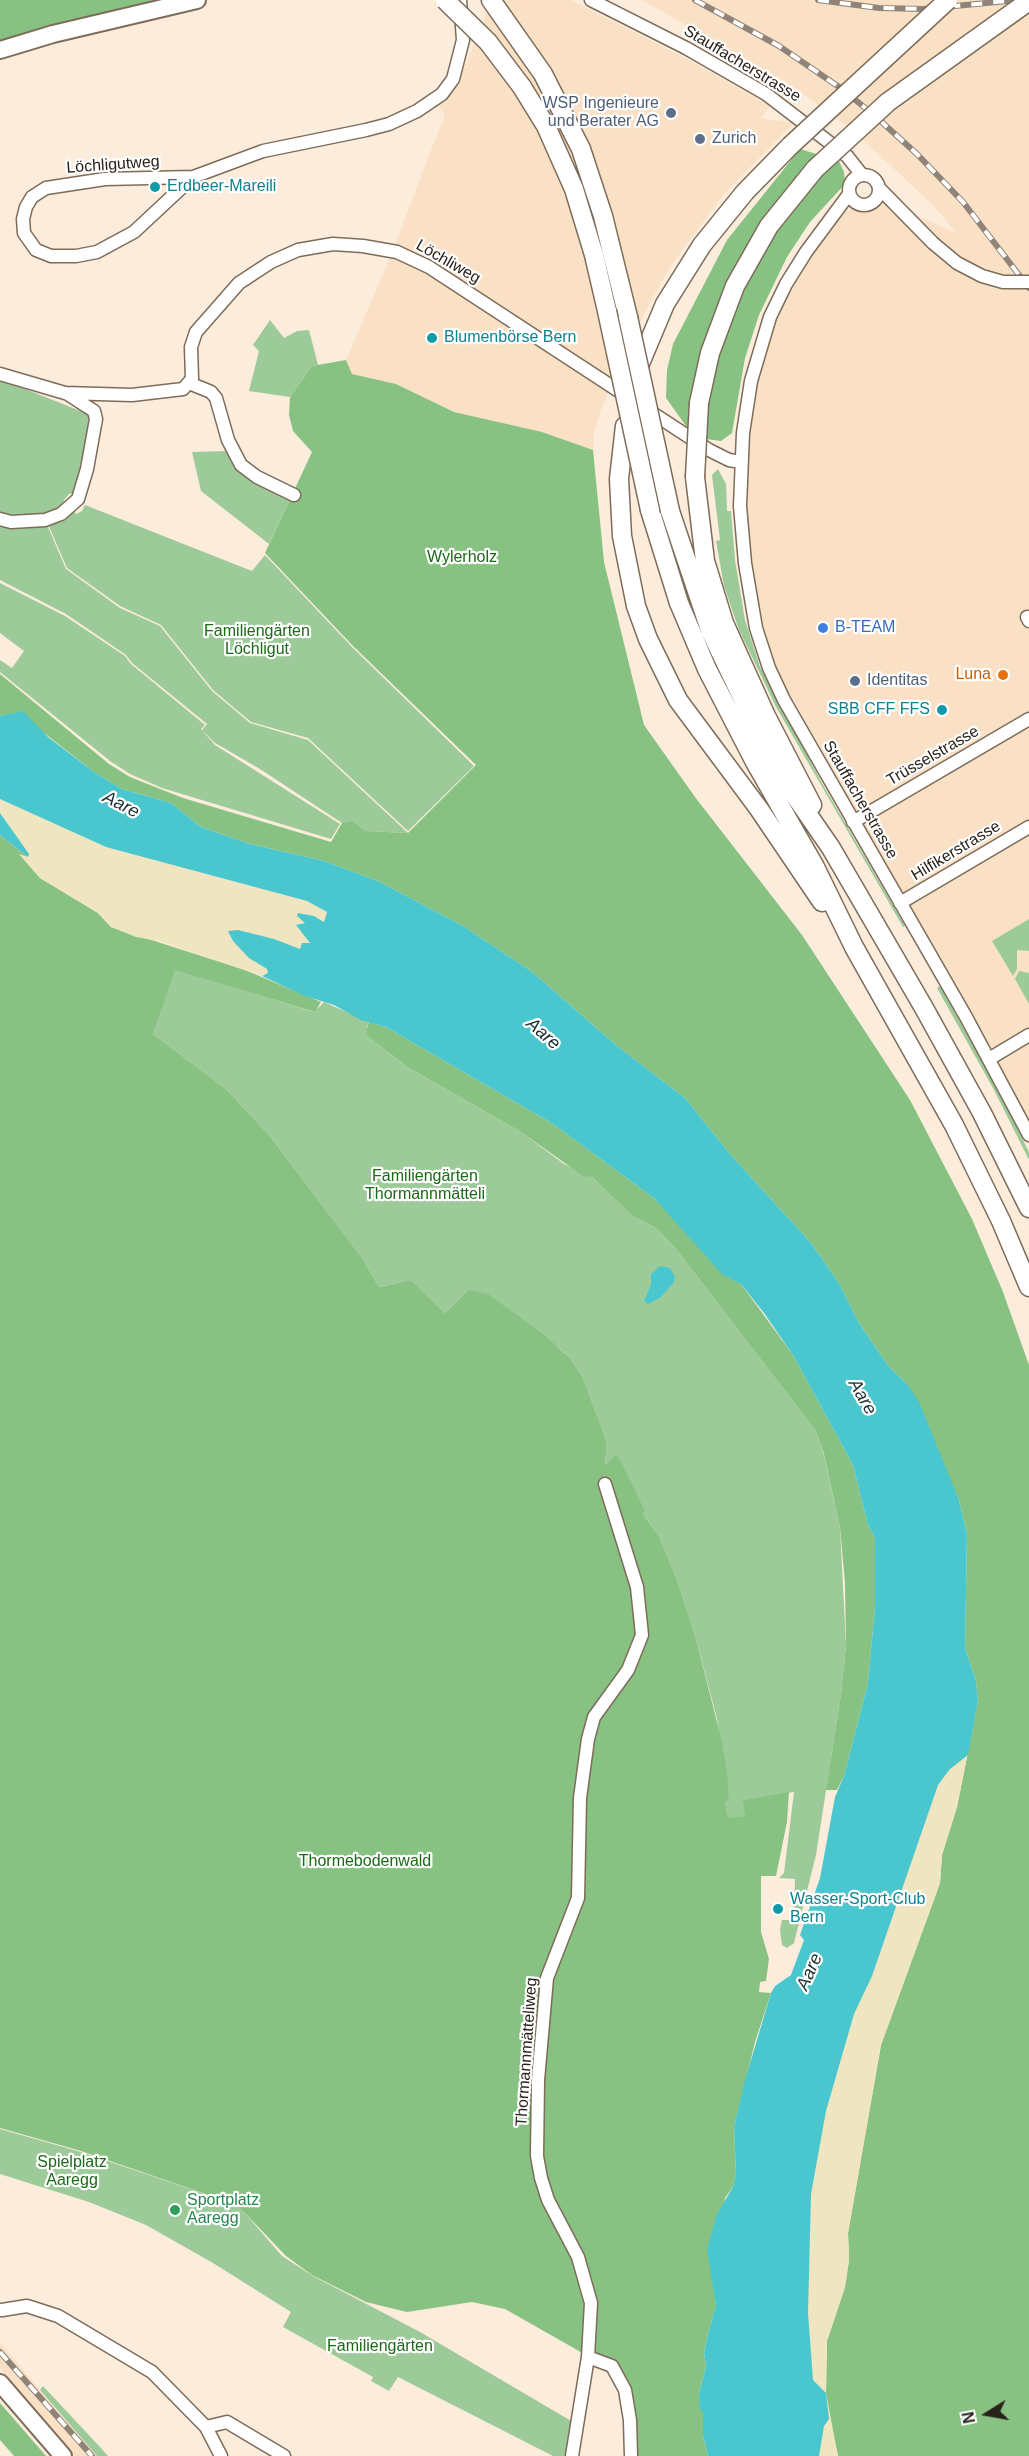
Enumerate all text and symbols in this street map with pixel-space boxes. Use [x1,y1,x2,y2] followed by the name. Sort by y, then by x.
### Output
[680,21,804,107] street label: Stauffacherstrasse
[542,94,659,132] place label: WSP Ingenieure und Berater AG
[664,106,678,120] marker: WSP Ingenieure und Berater AG
[712,129,756,149] place label: Zurich
[693,132,707,146] marker: Zurich
[66,152,160,178] street label: Löchligutweg
[167,177,276,197] place label: Erdbeer-Mareili
[148,180,162,194] marker: Erdbeer-Mareili
[412,236,484,288] street label: Löchliweg
[444,328,577,348] place label: Blumenbörse Bern
[425,331,439,345] marker: Blumenbörse Bern
[427,548,497,568] park label: Wylerholz
[835,618,895,638] place label: B-TEAM
[816,621,830,635] marker: B-TEAM
[204,622,310,660] park label: Familiengärten Löchligut
[955,665,991,685] place label: Luna
[996,668,1010,682] marker: Luna
[867,671,927,691] place label: Identitas
[848,674,862,688] marker: Identitas
[828,700,930,720] place label: SBB CFF FFS
[935,703,949,717] marker: SBB CFF FFS
[883,722,983,790] street label: Trüsselstrasse
[818,738,902,862] street label: Stauffacherstrasse
[99,787,143,823] water label: Aare
[908,817,1004,885] street label: Hilfikerstrasse
[522,1013,564,1055] water label: Aare
[365,1167,485,1205] park label: Familiengärten Thormannmätteli
[843,1375,881,1419] water label: Aare
[299,1852,431,1872] park label: Thormebodenwald
[790,1890,925,1928] place label: Wasser-Sport-Club Bern
[771,1902,785,1916] marker: Wasser-Sport-Club Bern
[792,1950,828,1994] water label: Aare
[512,1977,542,2127] street label: Thormannmätteliweg
[37,2153,107,2191] park label: Spielplatz Aaregg
[187,2191,259,2229] place label: Sportplatz Aaregg
[168,2203,182,2217] marker: Sportplatz Aaregg
[327,2337,433,2357] park label: Familiengärten
[957,2384,1017,2444] north arrow
[959,2410,978,2425] text: N

